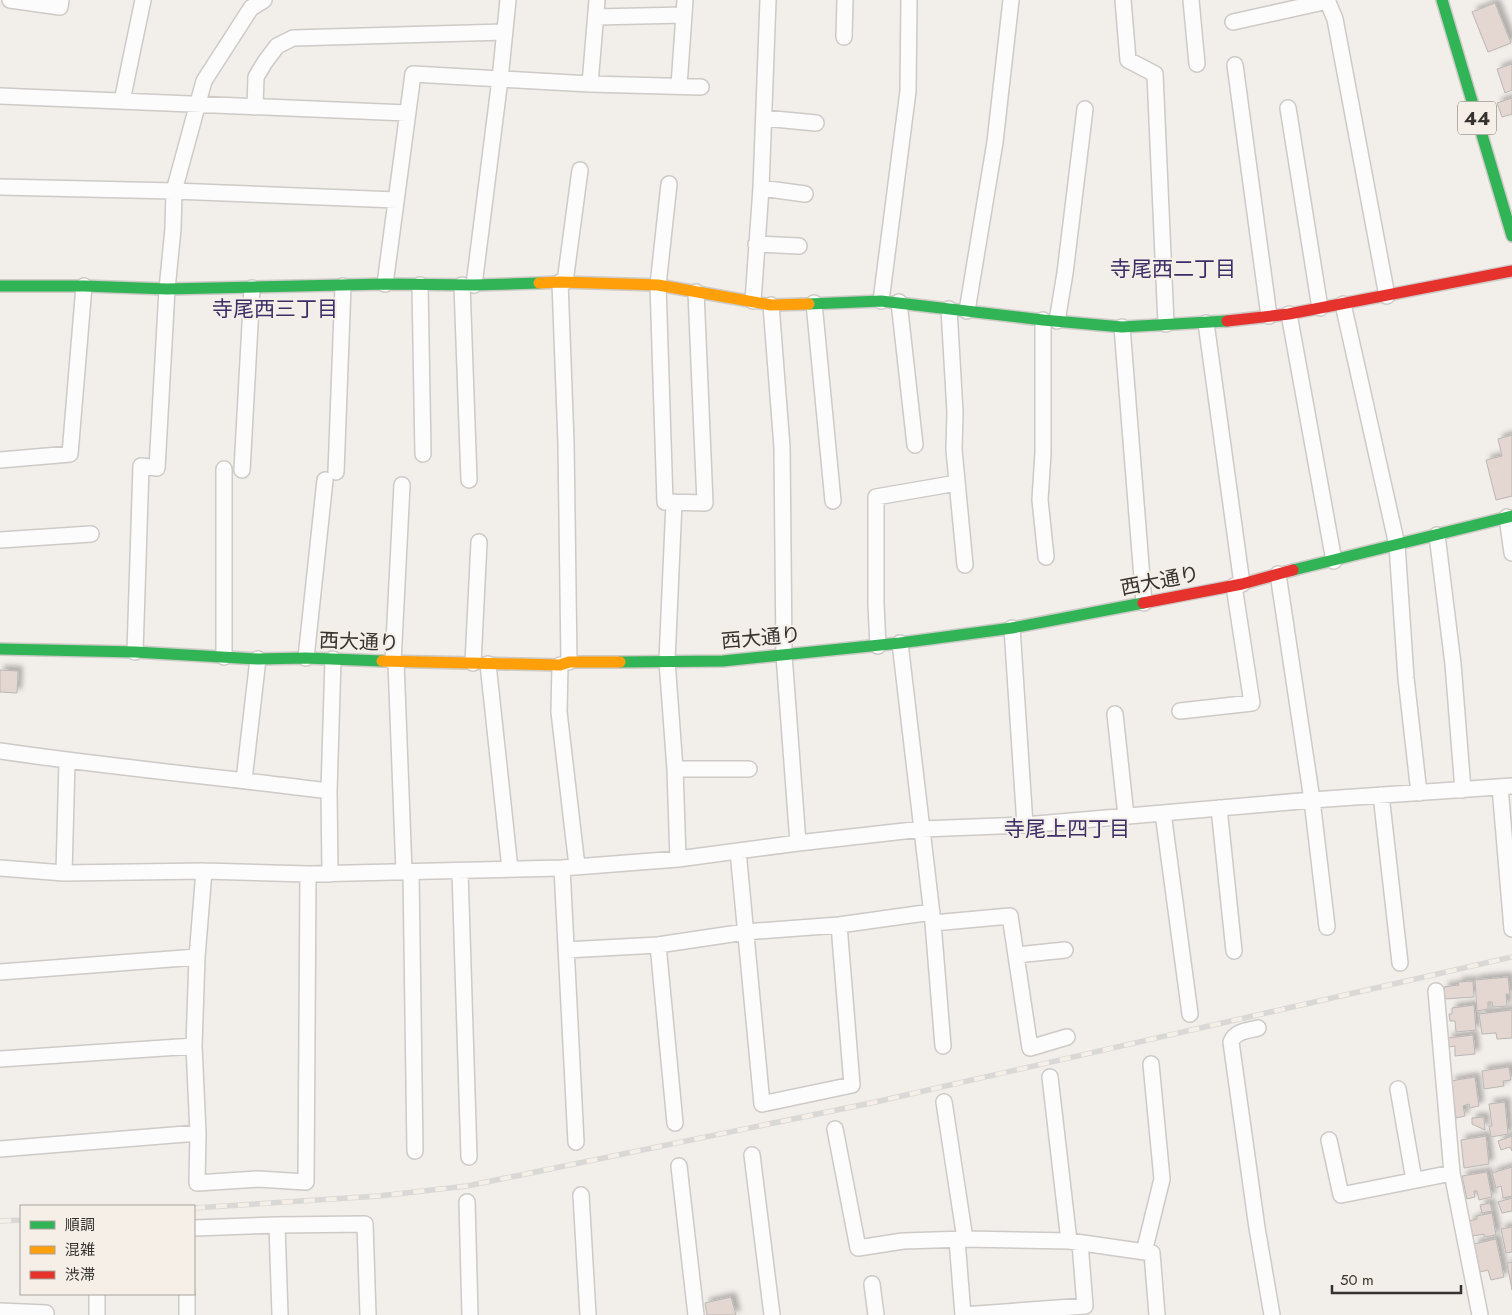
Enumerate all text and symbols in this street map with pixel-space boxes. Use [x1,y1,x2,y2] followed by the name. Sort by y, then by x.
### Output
[1458,102,1496,134] road number: 44
[1110,254,1236,284] district label: 寺尾西二丁目
[212,294,338,324] district label: 寺尾西三丁目
[1118,559,1202,603] street label: 西大通り
[720,620,802,656] street label: 西大通り
[319,626,399,658] street label: 西大通り
[1004,814,1130,844] district label: 寺尾上四丁目
[20,1205,195,1295] legend
[65,1214,95,1236] text: 順調
[65,1239,95,1261] text: 混雑
[1332,1262,1461,1294] scale bar
[65,1264,95,1286] text: 渋滞
[1340,1269,1374,1291] text: 50 m

